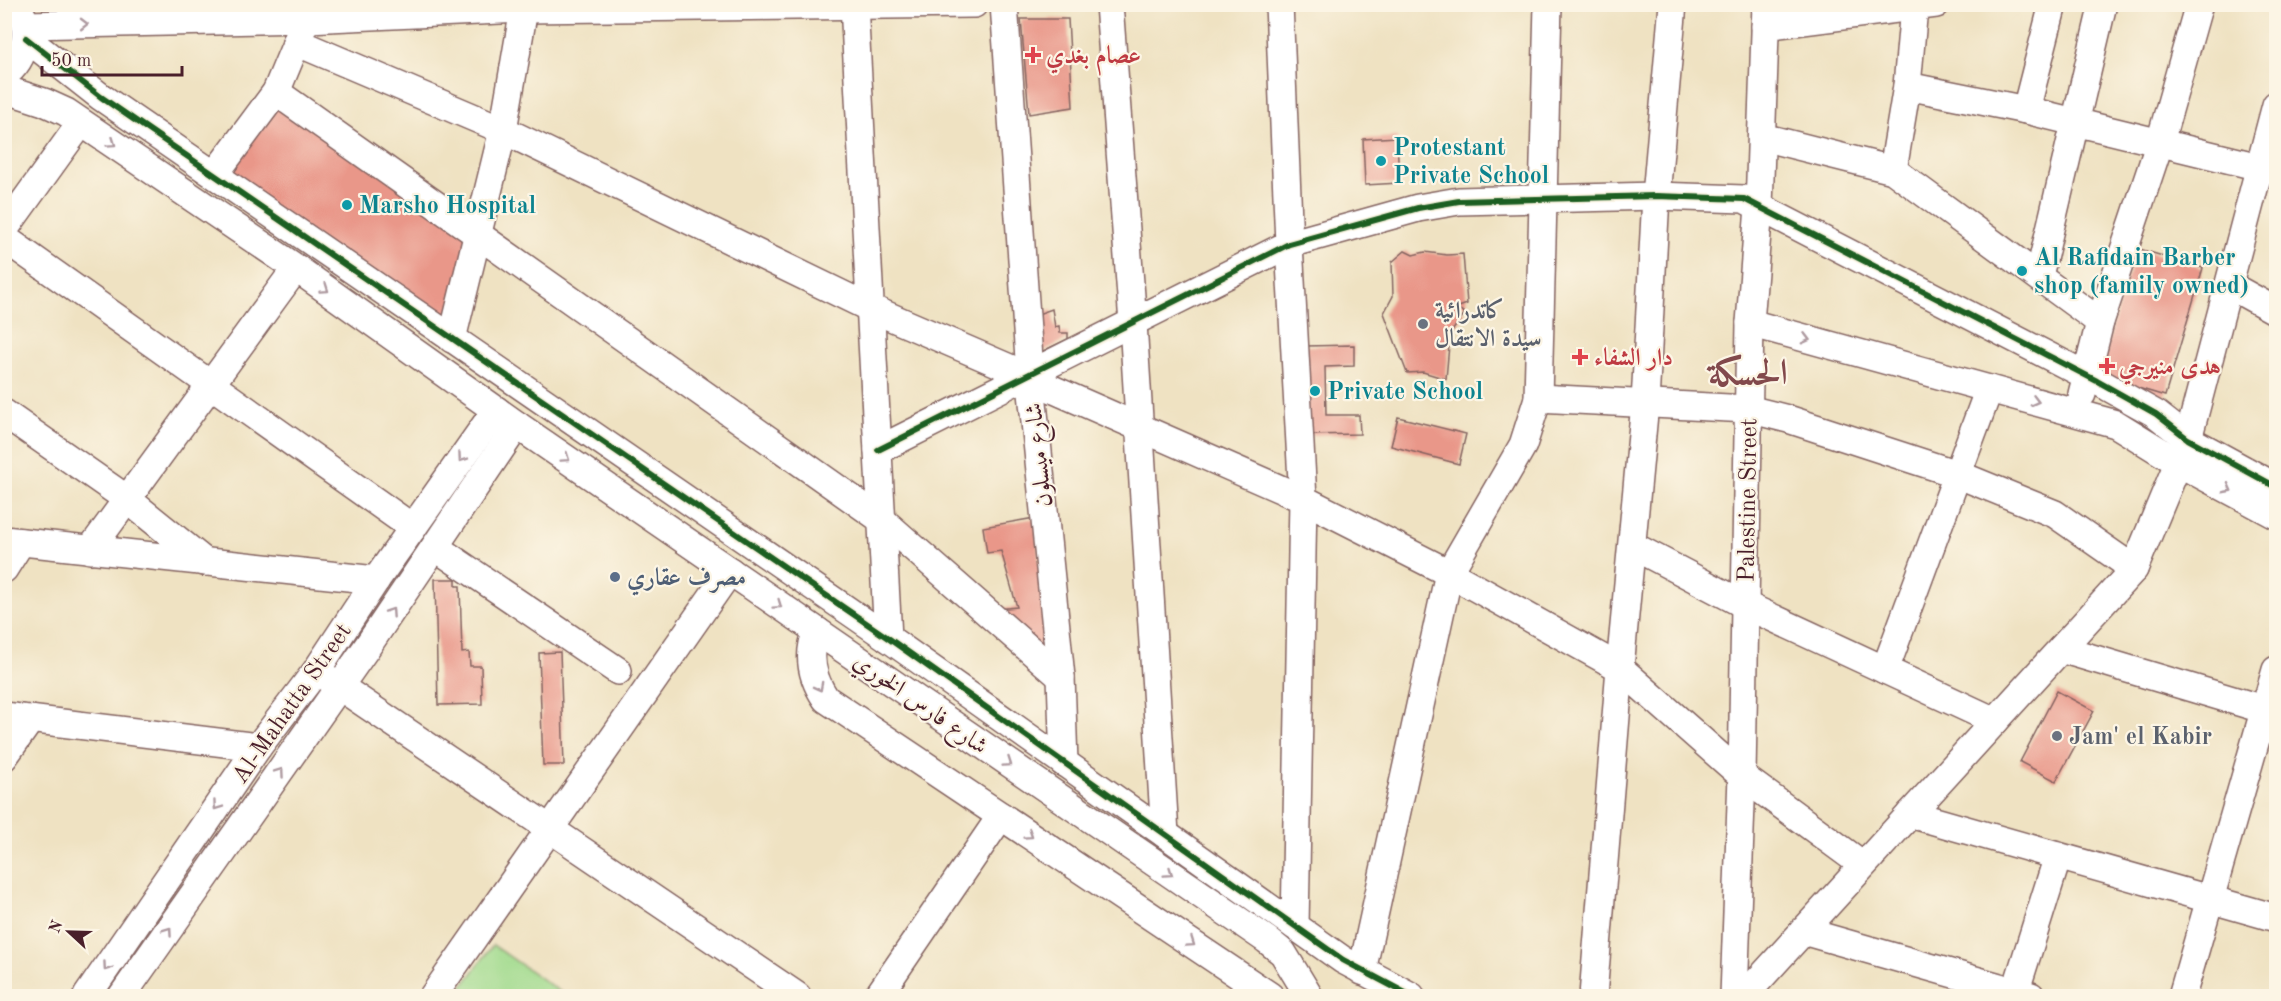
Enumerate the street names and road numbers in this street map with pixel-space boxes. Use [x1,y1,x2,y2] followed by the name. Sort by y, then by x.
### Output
[1023,401,1063,508] street label: شارع ميسلون
[1736,418,1762,582] street label: Palestine Street
[228,620,357,789] street label: Al-Mahatta Street
[845,650,991,765] street label: شارع فارس الخوري

